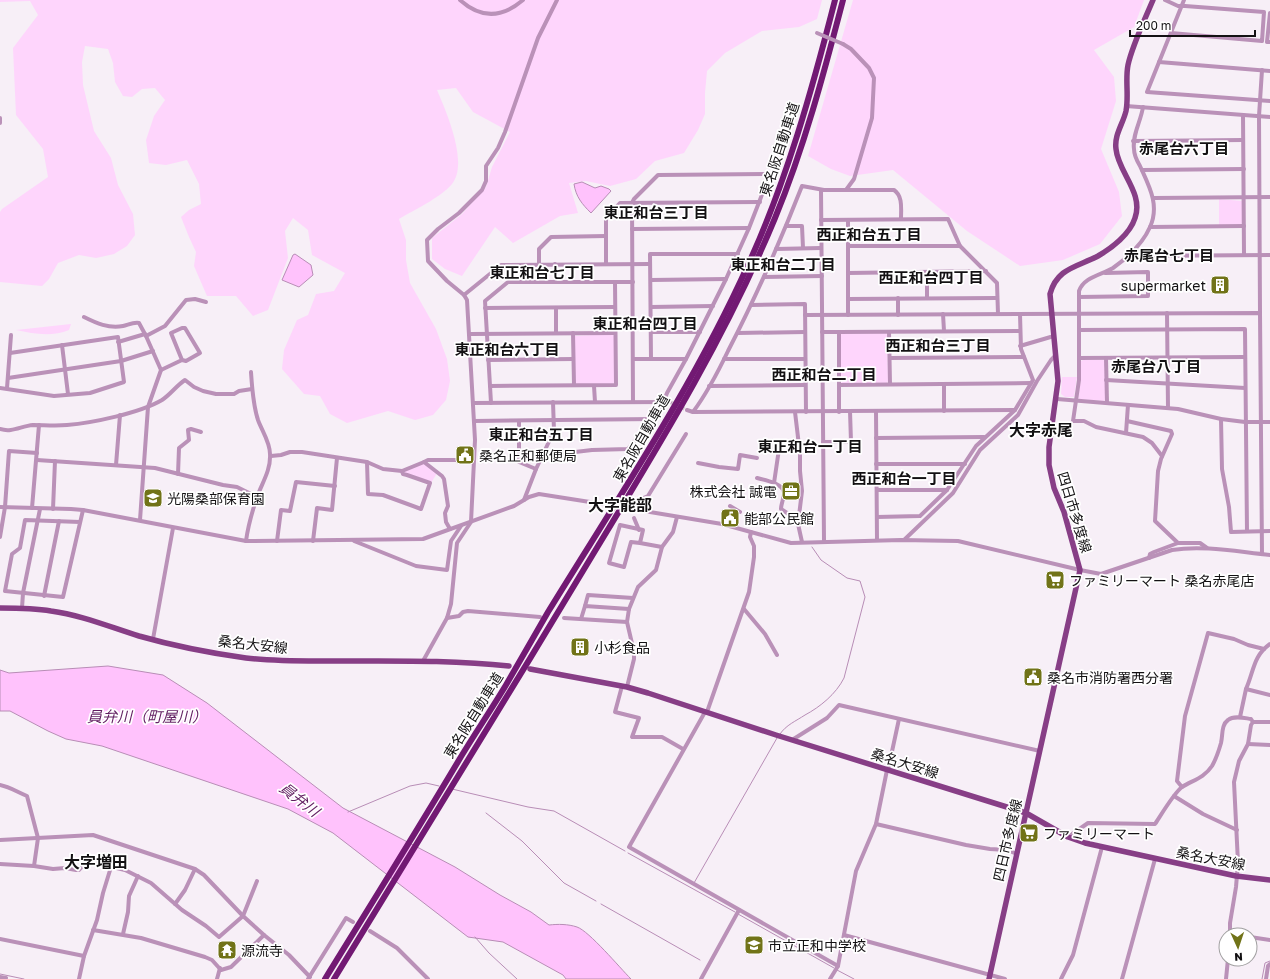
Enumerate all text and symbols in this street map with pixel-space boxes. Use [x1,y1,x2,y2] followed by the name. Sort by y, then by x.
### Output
[1130,12,1255,38] scale bar
[1136,18,1171,33] text: 200 m
[756,100,802,198] street label: 東名阪自動車道
[1139,139,1229,157] district label: 赤尾台六丁目
[603,203,709,221] district label: 東正和台三丁目
[816,225,922,243] district label: 西正和台五丁目
[1124,246,1214,264] district label: 赤尾台七丁目
[730,255,836,273] district label: 東正和台二丁目
[489,263,595,281] district label: 東正和台七丁目
[878,268,984,286] district label: 西正和台四丁目
[1209,274,1231,296] building icon: supermarket
[1121,277,1206,294] place label: supermarket
[592,314,698,332] district label: 東正和台四丁目
[885,336,991,354] district label: 西正和台三丁目
[454,340,560,358] district label: 東正和台六丁目
[1111,357,1201,375] district label: 赤尾台八丁目
[771,365,877,383] district label: 西正和台二丁目
[609,391,673,485] street label: 東名阪自動車道
[1009,420,1073,440] district label: 大字赤尾
[488,425,594,443] district label: 東正和台五丁目
[757,437,863,455] district label: 東正和台一丁目
[454,444,476,466] public building icon: 桑名正和郵便局
[479,447,577,464] place label: 桑名正和郵便局
[851,469,957,487] district label: 西正和台一丁目
[1055,469,1095,555] street label: 四日市多度線
[780,480,802,502] office icon: 株式会社 誠電
[690,483,777,500] place label: 株式会社 誠電
[142,487,164,509] school or university icon: 光陽桑部保育園
[167,490,265,507] place label: 光陽桑部保育園
[588,495,652,515] district label: 大字能部
[719,507,741,529] public building icon: 能部公民館
[744,510,814,527] place label: 能部公民館
[1044,569,1066,591] supermarket icon: ファミリーマート 桑名赤尾店
[1069,572,1255,589] place label: ファミリーマート 桑名赤尾店
[217,632,289,656] street label: 桑名大安線
[569,636,591,658] building icon: 小杉食品
[594,639,650,656] place label: 小杉食品
[1022,666,1044,688] public building icon: 桑名市消防署西分署
[440,669,506,761] street label: 東名阪自動車道
[1047,669,1173,686] place label: 桑名市消防署西分署
[87,707,207,725] water label: 員弁川（町屋川）
[869,745,941,781] street label: 桑名大安線
[277,778,325,821] water label: 員弁川
[989,797,1025,883] street label: 四日市多度線
[1018,822,1040,844] supermarket icon: ファミリーマート
[1043,825,1155,842] place label: ファミリーマート
[1175,843,1247,873] street label: 桑名大安線
[64,852,128,872] district label: 大字増田
[1218,927,1258,967] north arrow
[743,934,765,956] school or university icon: 市立正和中学校
[768,937,866,954] place label: 市立正和中学校
[216,939,238,961] temple icon: 源流寺
[241,942,283,959] place label: 源流寺
[1234,951,1243,964] text: N

